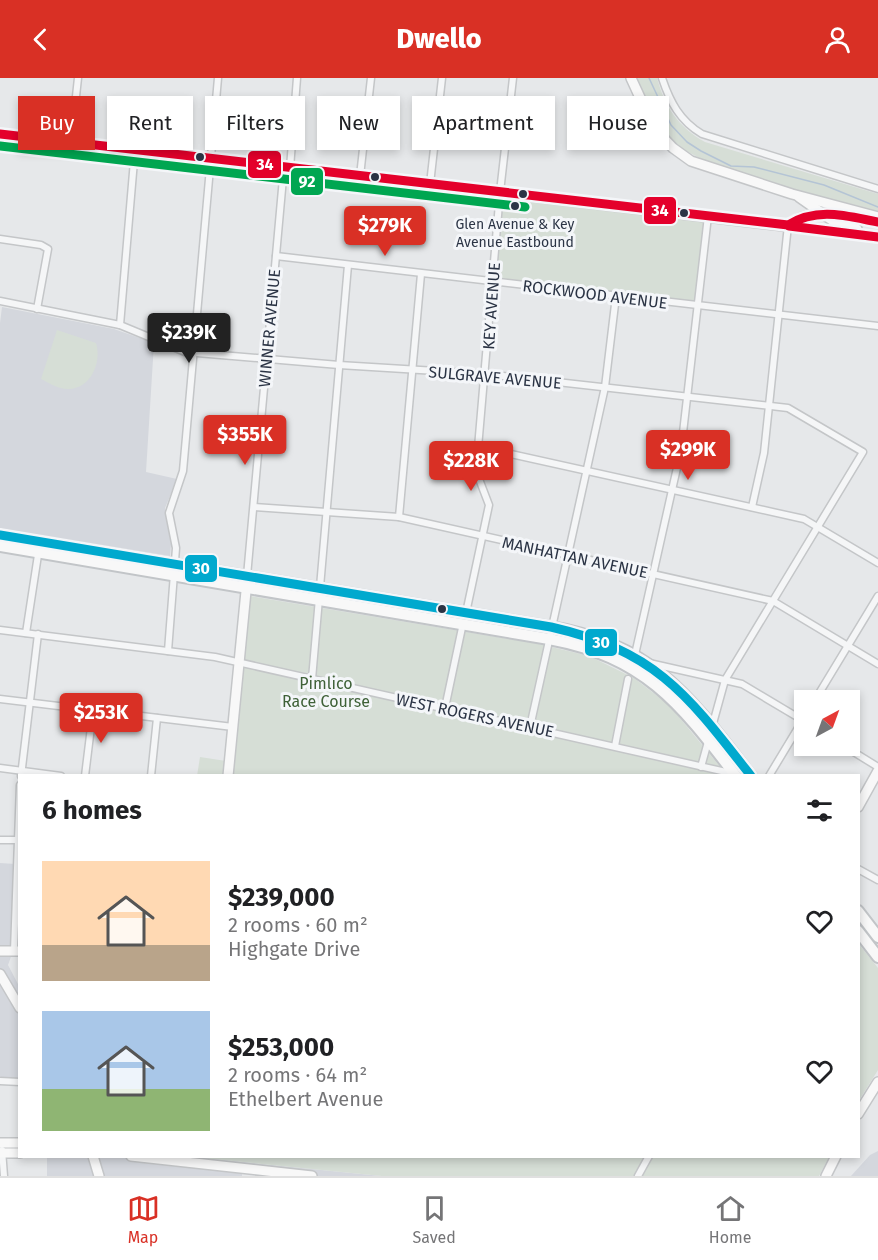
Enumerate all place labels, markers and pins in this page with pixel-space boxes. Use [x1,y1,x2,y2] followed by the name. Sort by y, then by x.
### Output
[194,151,206,163] unlabelled marker
[369,171,381,183] unlabelled marker
[517,188,529,200] unlabelled marker
[509,200,521,212] marker: Glen Avenue & Key Avenue Eastbound
[343,206,427,257] pin: $279K
[678,207,690,219] unlabelled marker
[455,216,575,251] place label: Glen Avenue & Key Avenue Eastbound
[147,313,231,364] pin: $239K
[203,415,287,466] pin: $355K
[646,430,730,481] pin: $299K
[429,441,513,492] pin: $228K
[436,603,448,615] unlabelled marker
[59,693,143,744] pin: $253K

